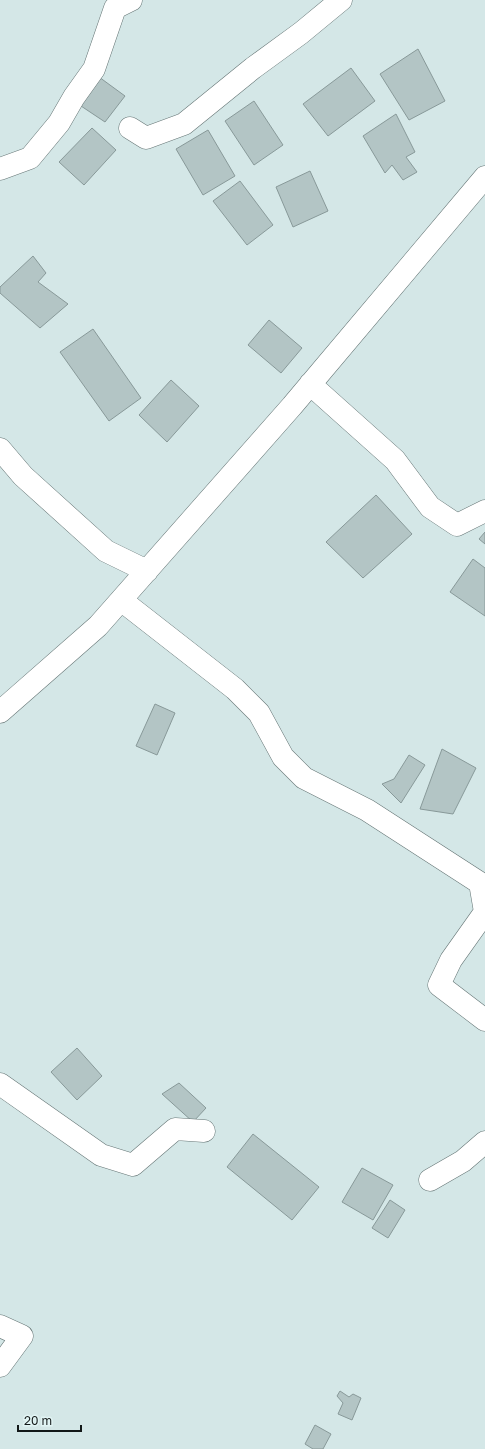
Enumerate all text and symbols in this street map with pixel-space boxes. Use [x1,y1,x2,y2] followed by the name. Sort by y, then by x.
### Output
[18,1407,81,1433] scale bar
[24,1413,52,1428] text: 20 m

